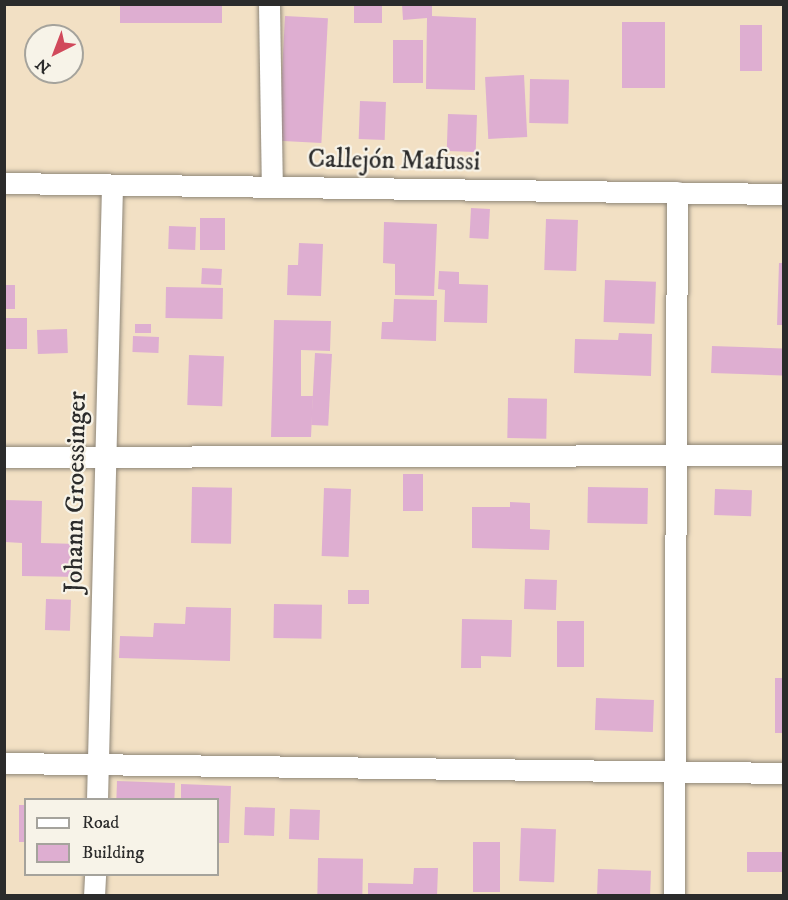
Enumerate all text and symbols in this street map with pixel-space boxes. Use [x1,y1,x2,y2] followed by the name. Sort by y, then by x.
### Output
[24,24,84,84] north arrow
[32,54,55,78] text: N
[308,144,480,178] street label: Callejón Mafussi
[59,391,93,593] street label: Johann Groessinger
[24,798,219,876] legend
[82,812,119,834] text: Road
[82,842,144,864] text: Building

